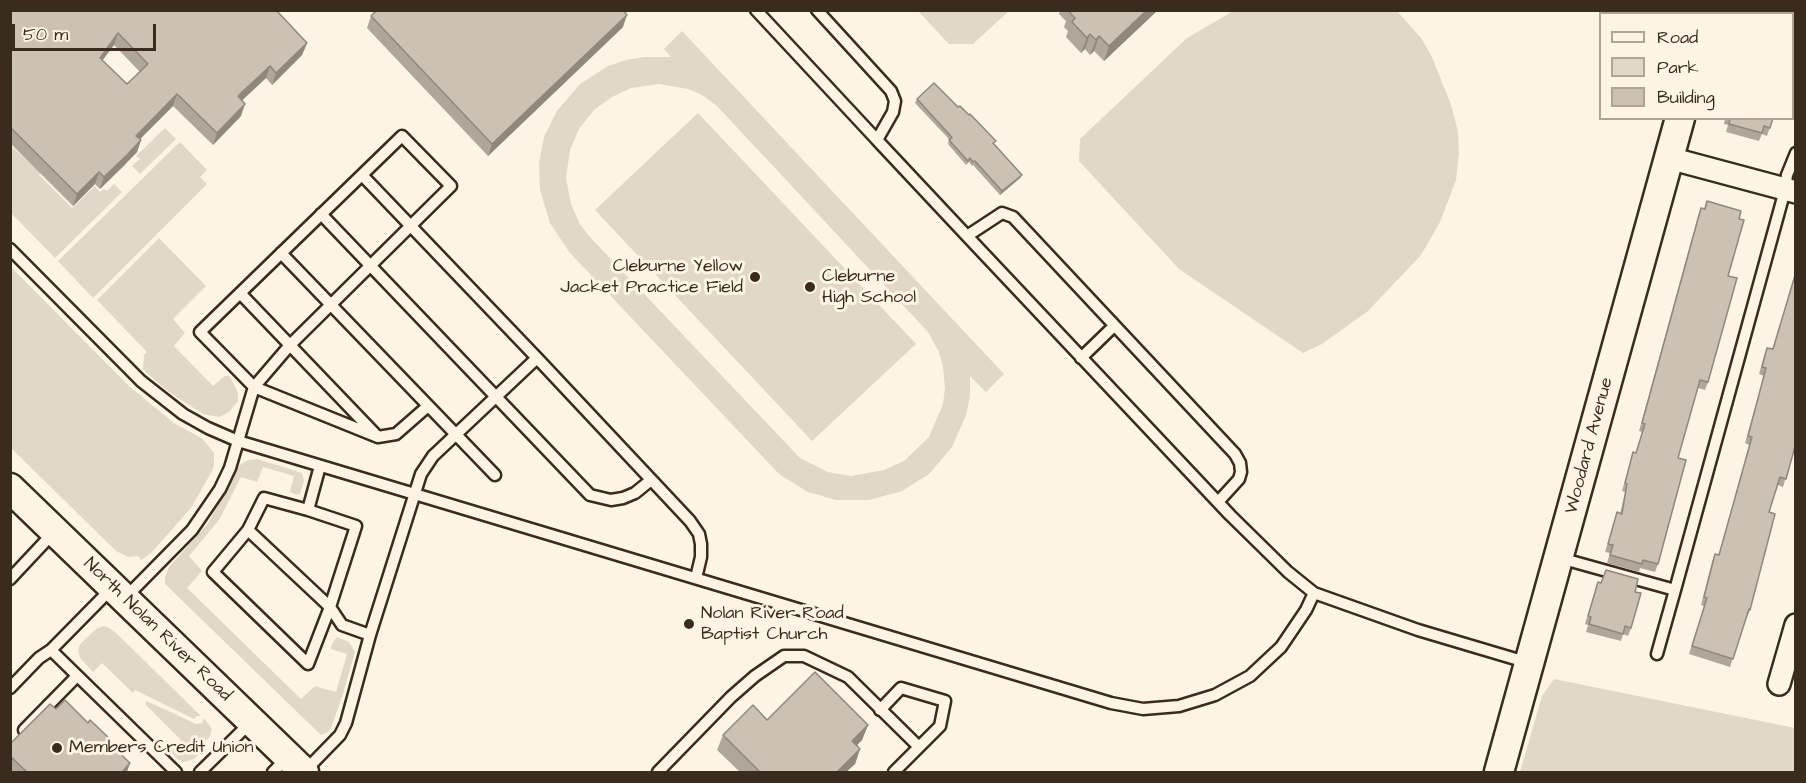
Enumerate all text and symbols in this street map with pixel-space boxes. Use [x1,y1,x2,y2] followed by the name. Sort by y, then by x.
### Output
[15,12,159,50] scale bar
[1599,12,1794,120] legend
[23,22,68,47] text: 50 m
[1657,25,1698,50] text: Road
[1657,55,1699,80] text: Park
[1657,85,1715,110] text: Building
[560,256,743,298] place label: Cleburne Yellow Jacket Practice Field
[822,266,916,308] place label: Cleburne High School
[748,270,762,284] marker: Cleburne Yellow Jacket Practice Field
[803,280,817,294] marker: Cleburne High School
[1561,375,1619,517] street label: Woodard Avenue
[78,554,236,706] street label: North Nolan River Road
[701,603,844,646] place label: Nolan River Road Baptist Church
[682,617,696,631] marker: Nolan River Road Baptist Church
[69,737,253,759] place label: Members Credit Union
[50,741,64,755] marker: Members Credit Union

